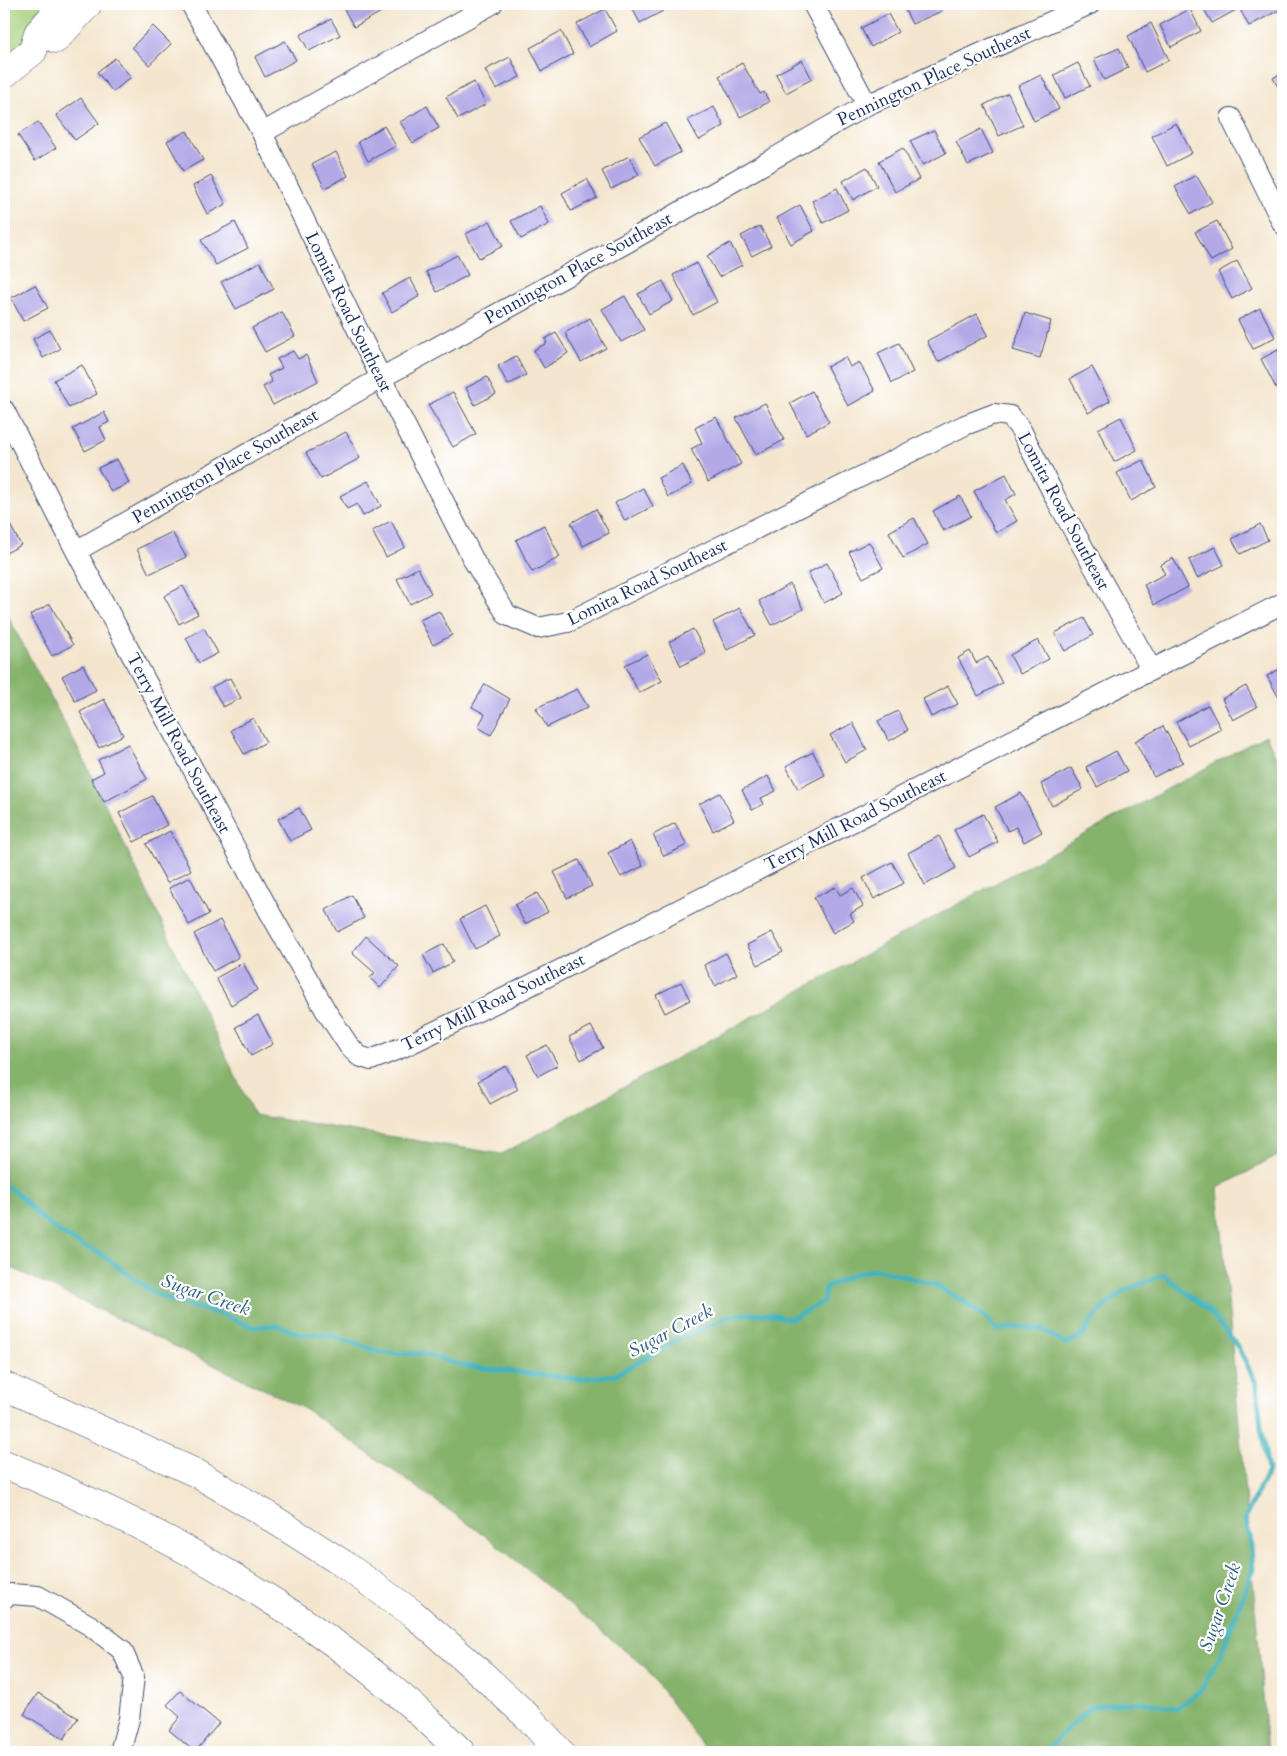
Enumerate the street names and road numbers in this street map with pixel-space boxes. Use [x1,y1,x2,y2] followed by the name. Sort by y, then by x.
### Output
[833,20,1035,132] street label: Pennington Place Southeast
[480,206,677,331] street label: Pennington Place Southeast
[299,228,398,397] street label: Lomita Road Southeast
[128,403,323,530] street label: Pennington Place Southeast
[1011,428,1116,595] street label: Lomita Road Southeast
[563,533,732,632] street label: Lomita Road Southeast
[120,649,237,838] street label: Terry Mill Road Southeast
[760,764,951,877] street label: Terry Mill Road Southeast
[397,947,589,1058] street label: Terry Mill Road Southeast

